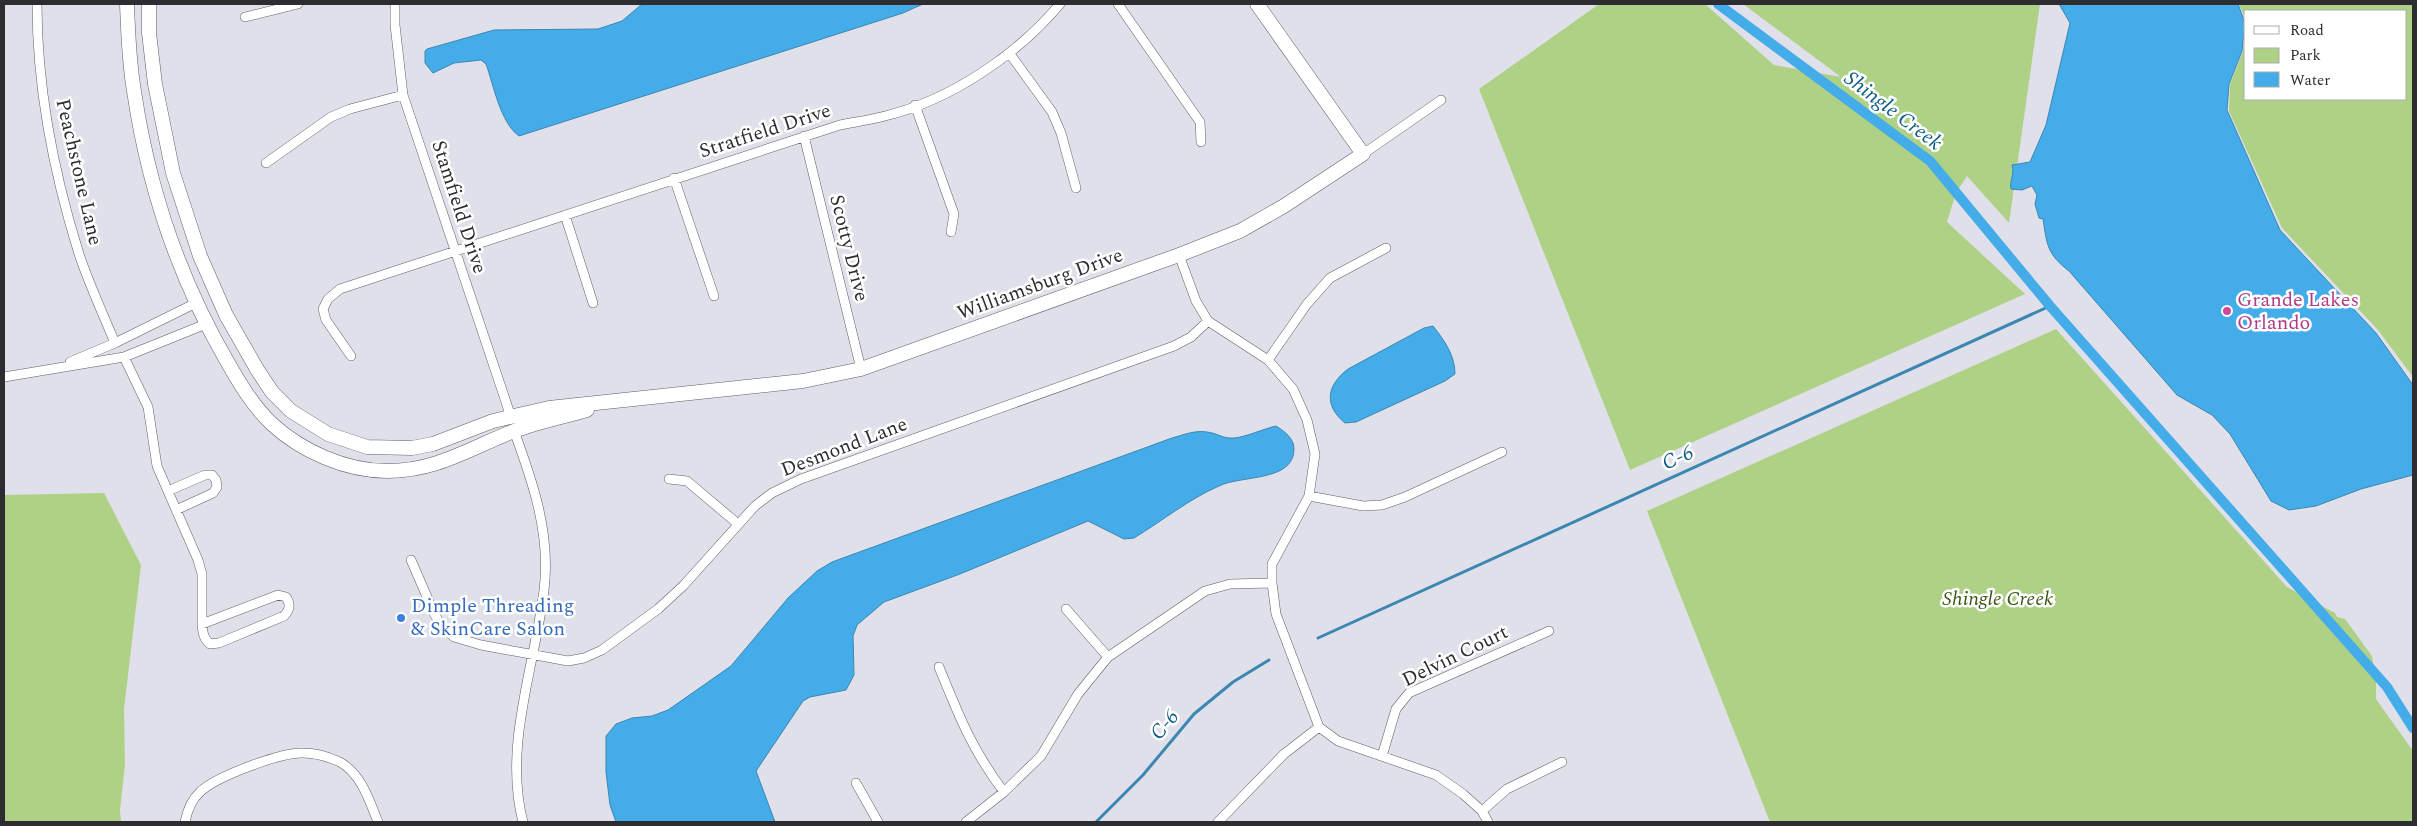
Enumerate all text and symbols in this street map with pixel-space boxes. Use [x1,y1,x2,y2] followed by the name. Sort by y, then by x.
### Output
[2244,10,2407,100] legend
[2290,19,2324,42] text: Road
[2290,44,2321,67] text: Park
[1837,63,1949,159] water label: Shingle Creek
[2290,69,2330,92] text: Water
[48,96,110,248] street label: Peachstone Lane
[695,96,835,166] street label: Stratfield Drive
[423,136,495,278] street label: Stamfield Drive
[821,191,877,305] street label: Scotty Drive
[953,240,1127,328] street label: Williamsburg Drive
[2237,285,2359,338] place label: Grande Lakes Orlando
[2221,305,2233,317] marker: Grande Lakes Orlando
[776,409,912,485] street label: Desmond Lane
[1657,437,1699,479] water label: C-6
[1943,584,2054,614] park label: Shingle Creek
[411,591,574,644] place label: Dimple Threading & SkinCare Salon
[395,612,407,624] marker: Dimple Threading & SkinCare Salon
[1397,617,1513,695] street label: Delvin Court
[1142,702,1188,748] water label: C-6

